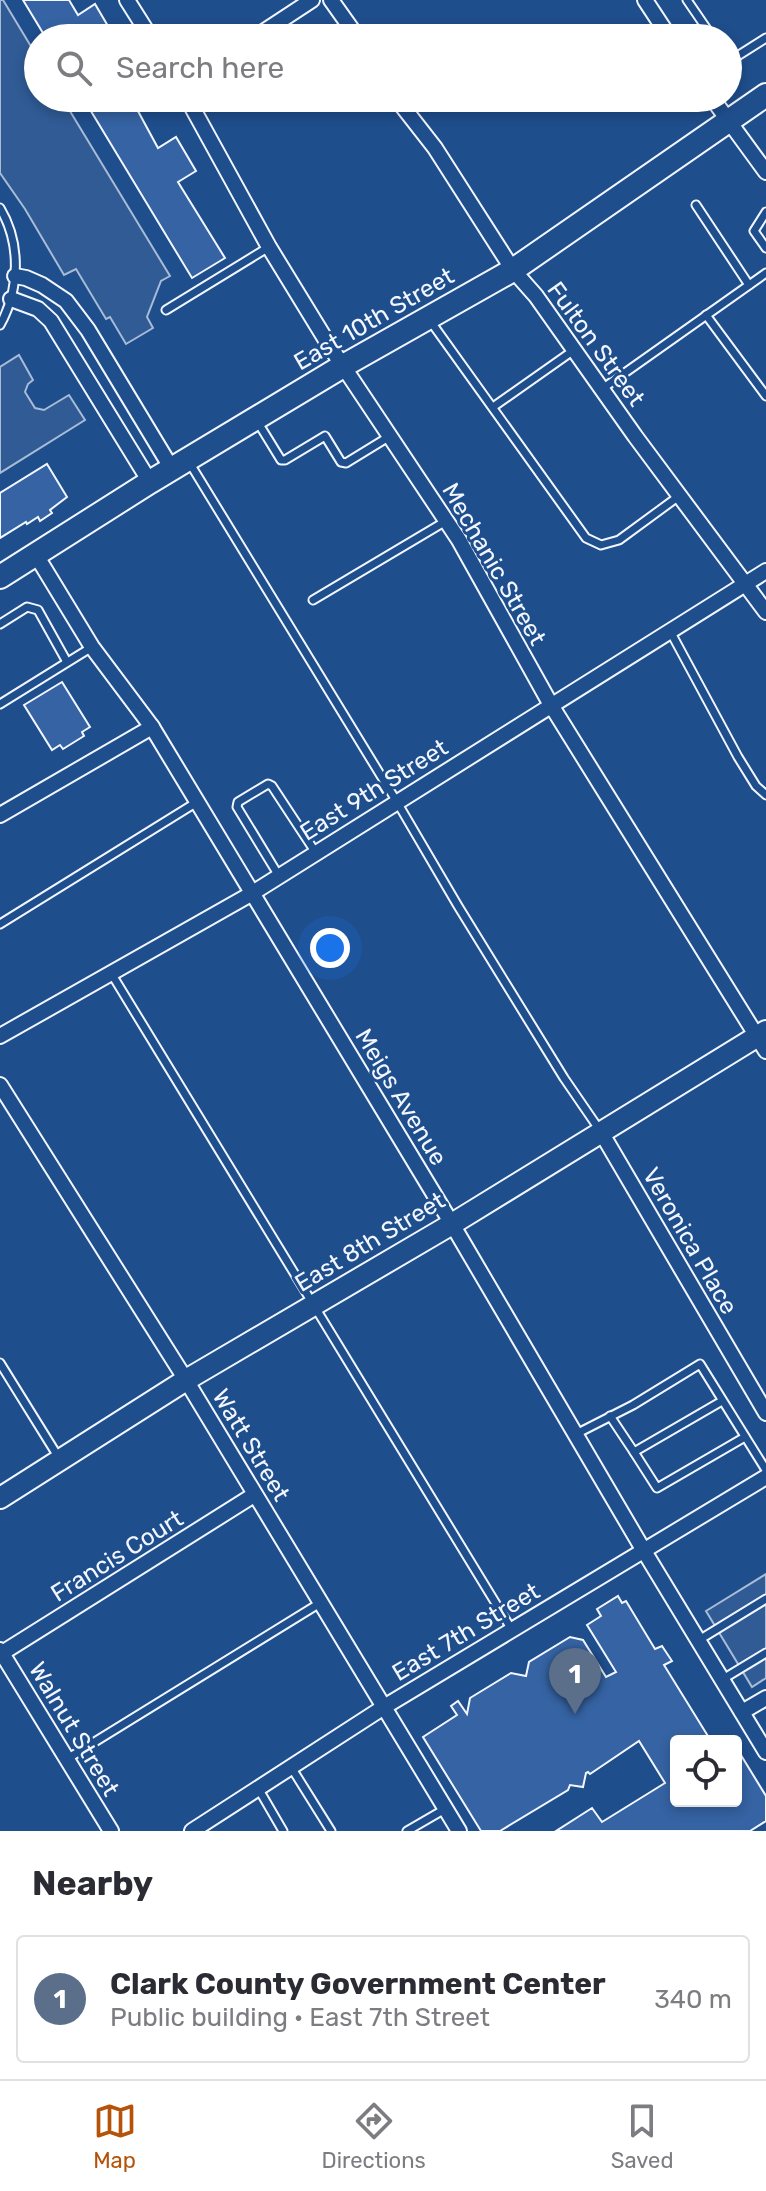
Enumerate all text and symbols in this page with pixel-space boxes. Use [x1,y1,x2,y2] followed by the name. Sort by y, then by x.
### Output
[24,24,742,112] search box
[52,46,96,90] icon: search
[116,50,284,86] text: Search here
[289,262,459,376] street label: East 10th Street
[541,276,651,412] street label: Fulton Street
[436,478,552,650] street label: Mechanic Street
[295,733,453,847] street label: East 9th Street
[310,928,350,968] your location
[349,1024,453,1170] street label: Meigs Avenue
[637,1163,743,1319] street label: Veronica Place
[290,1186,450,1298] street label: East 8th Street
[207,1384,295,1506] street label: Watt Street
[46,1504,188,1608] street label: Francis Court
[387,1577,545,1687] street label: East 7th Street
[549,1648,601,1714] pin: 1
[23,1657,125,1801] street label: Walnut Street
[670,1735,742,1807] map controls
[670,1735,742,1807] button: locate
[32,1863,153,1904] text: Nearby
[110,1966,606,2002] text: Clark County Government Center
[54,1984,66,2015] text: 1
[654,1984,732,2015] text: 340 m
[110,2002,490,2033] text: Public building · East 7th Street
[93,2099,137,2174] tab: Map
[322,2099,426,2174] tab: Directions
[611,2099,674,2174] tab: Saved

